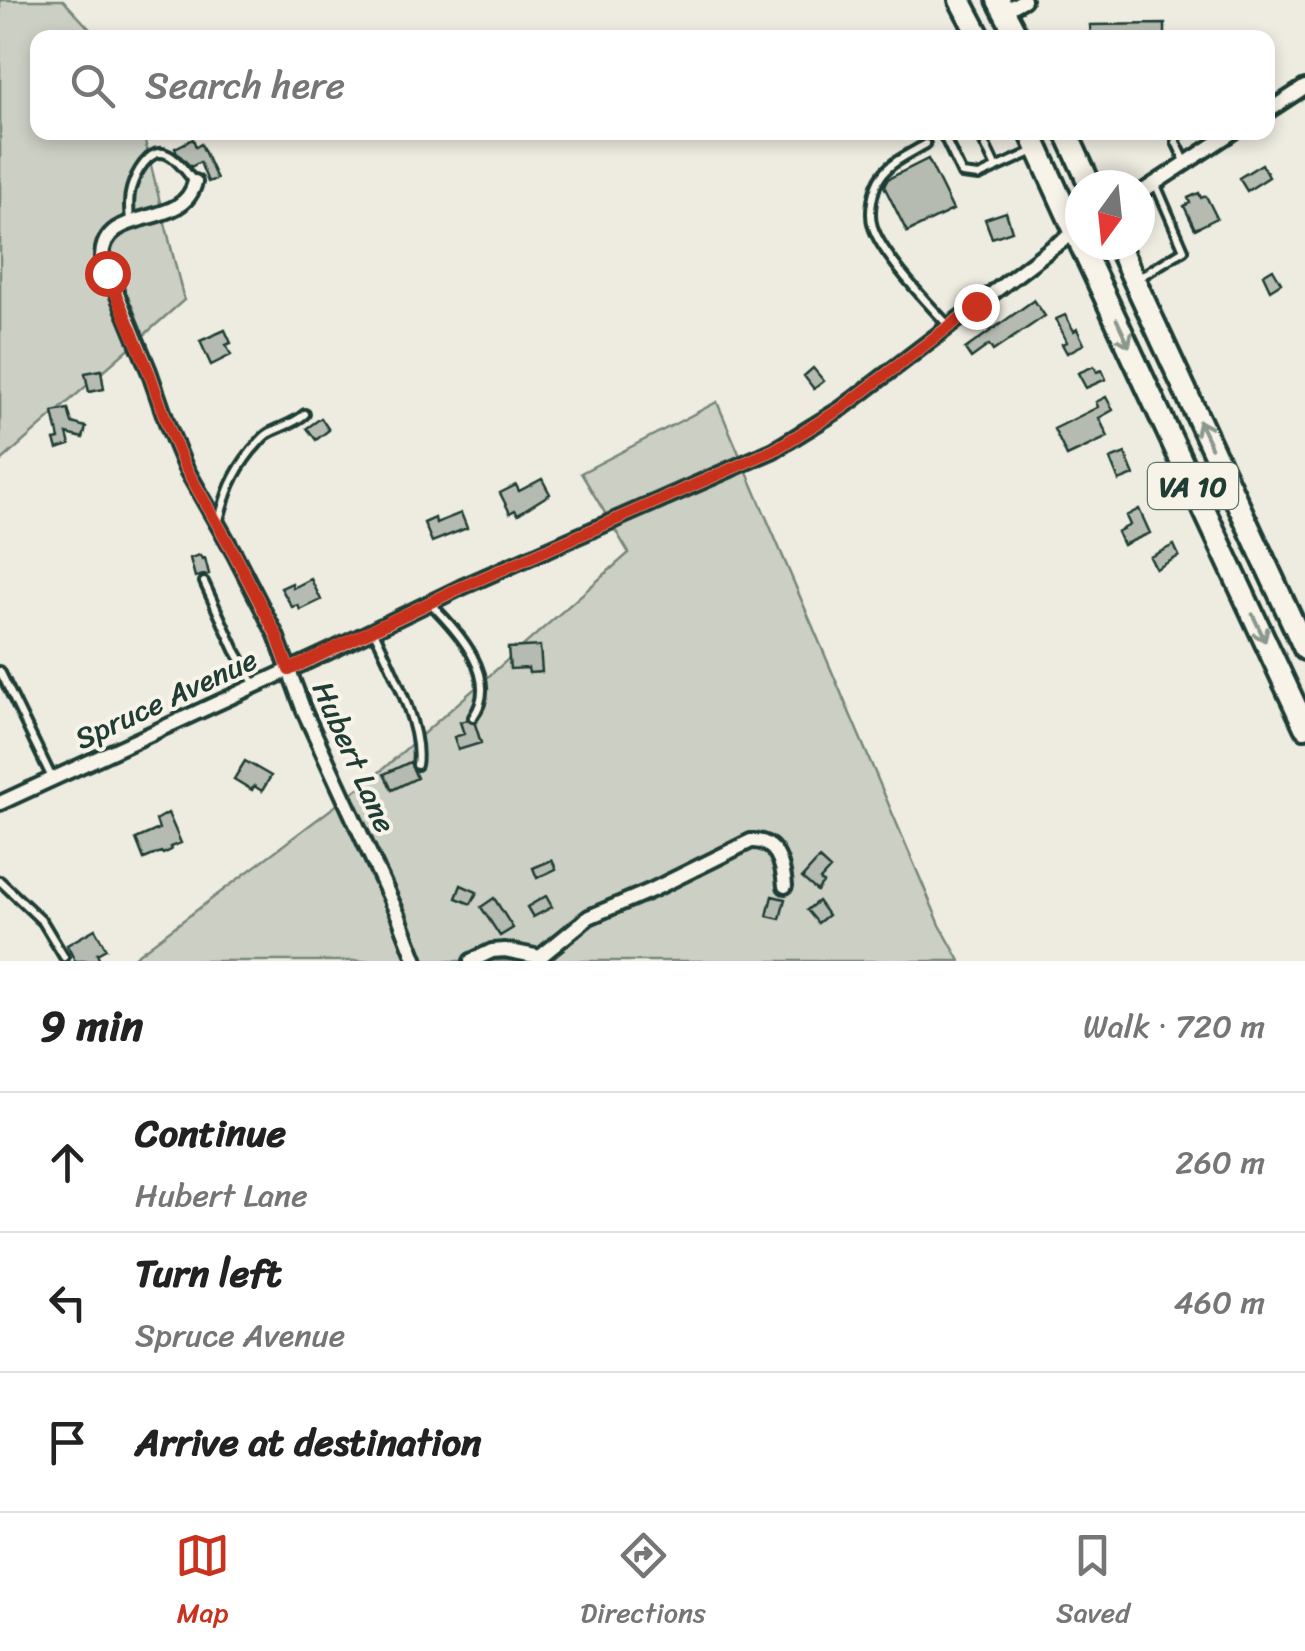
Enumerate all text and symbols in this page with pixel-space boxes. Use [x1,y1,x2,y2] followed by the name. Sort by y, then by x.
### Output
[30,30,1275,140] search box
[145,52,345,119] text: Search here
[65,58,120,113] icon: search
[1065,170,1155,260] north arrow
[85,251,131,297] route start
[954,284,1000,330] route end
[1114,317,1133,347] one-way arrow
[1195,420,1214,450] one-way arrow
[1148,463,1238,509] road number: VA 10
[1251,612,1270,642] one-way arrow
[65,633,267,765] street label: Spruce Avenue
[296,672,412,842] street label: Hubert Lane
[40,989,143,1063] text: 9 min
[1083,998,1265,1055] text: Walk · 720 m
[135,1100,286,1167] text: Continue
[1175,1134,1265,1191] text: 260 m
[40,1135,95,1190] icon: ahead
[135,1167,308,1224] text: Hubert Lane
[135,1240,281,1307] text: Turn left
[1174,1274,1265,1331] text: 460 m
[40,1275,95,1330] icon: left
[135,1307,345,1364] text: Spruce Avenue
[135,1409,482,1476] text: Arrive at destination
[40,1415,95,1470] icon: arrive
[175,1528,230,1637] tab: Map
[580,1528,706,1637] tab: Directions
[1056,1528,1130,1637] tab: Saved

